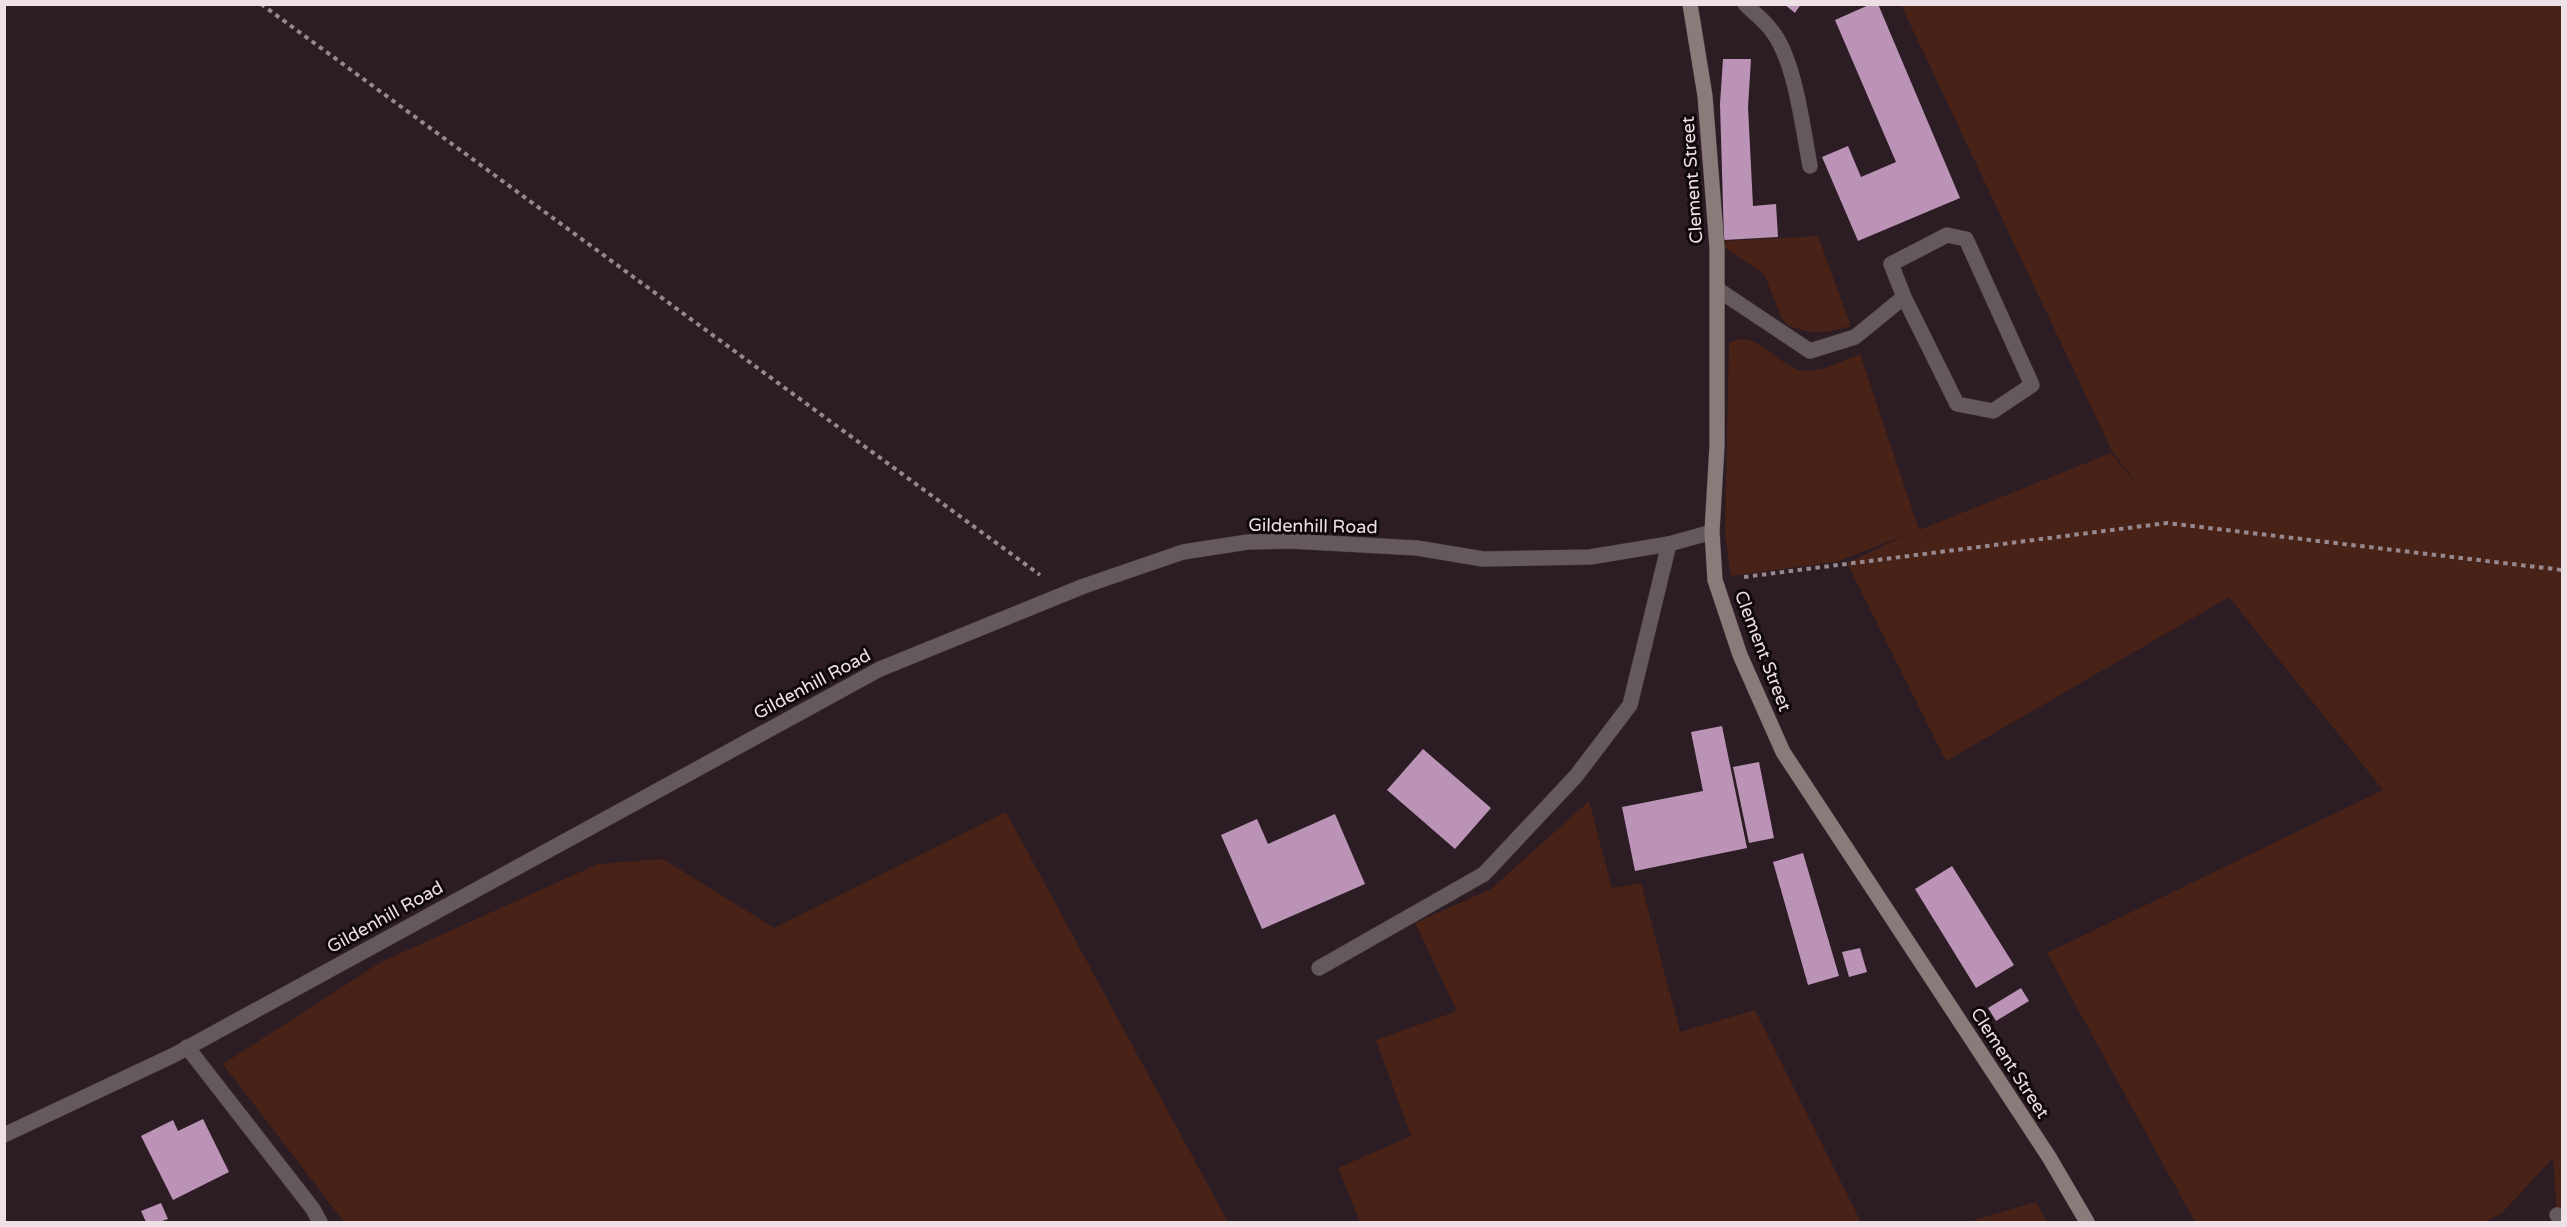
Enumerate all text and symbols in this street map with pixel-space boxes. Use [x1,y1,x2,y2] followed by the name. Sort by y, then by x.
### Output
[1677,115,1707,244] street label: Clement Street
[1248,514,1378,538] street label: Gildenhill Road
[1730,587,1796,715] street label: Clement Street
[750,644,874,724] street label: Gildenhill Road
[323,876,447,958] street label: Gildenhill Road
[1966,1003,2054,1123] street label: Clement Street

